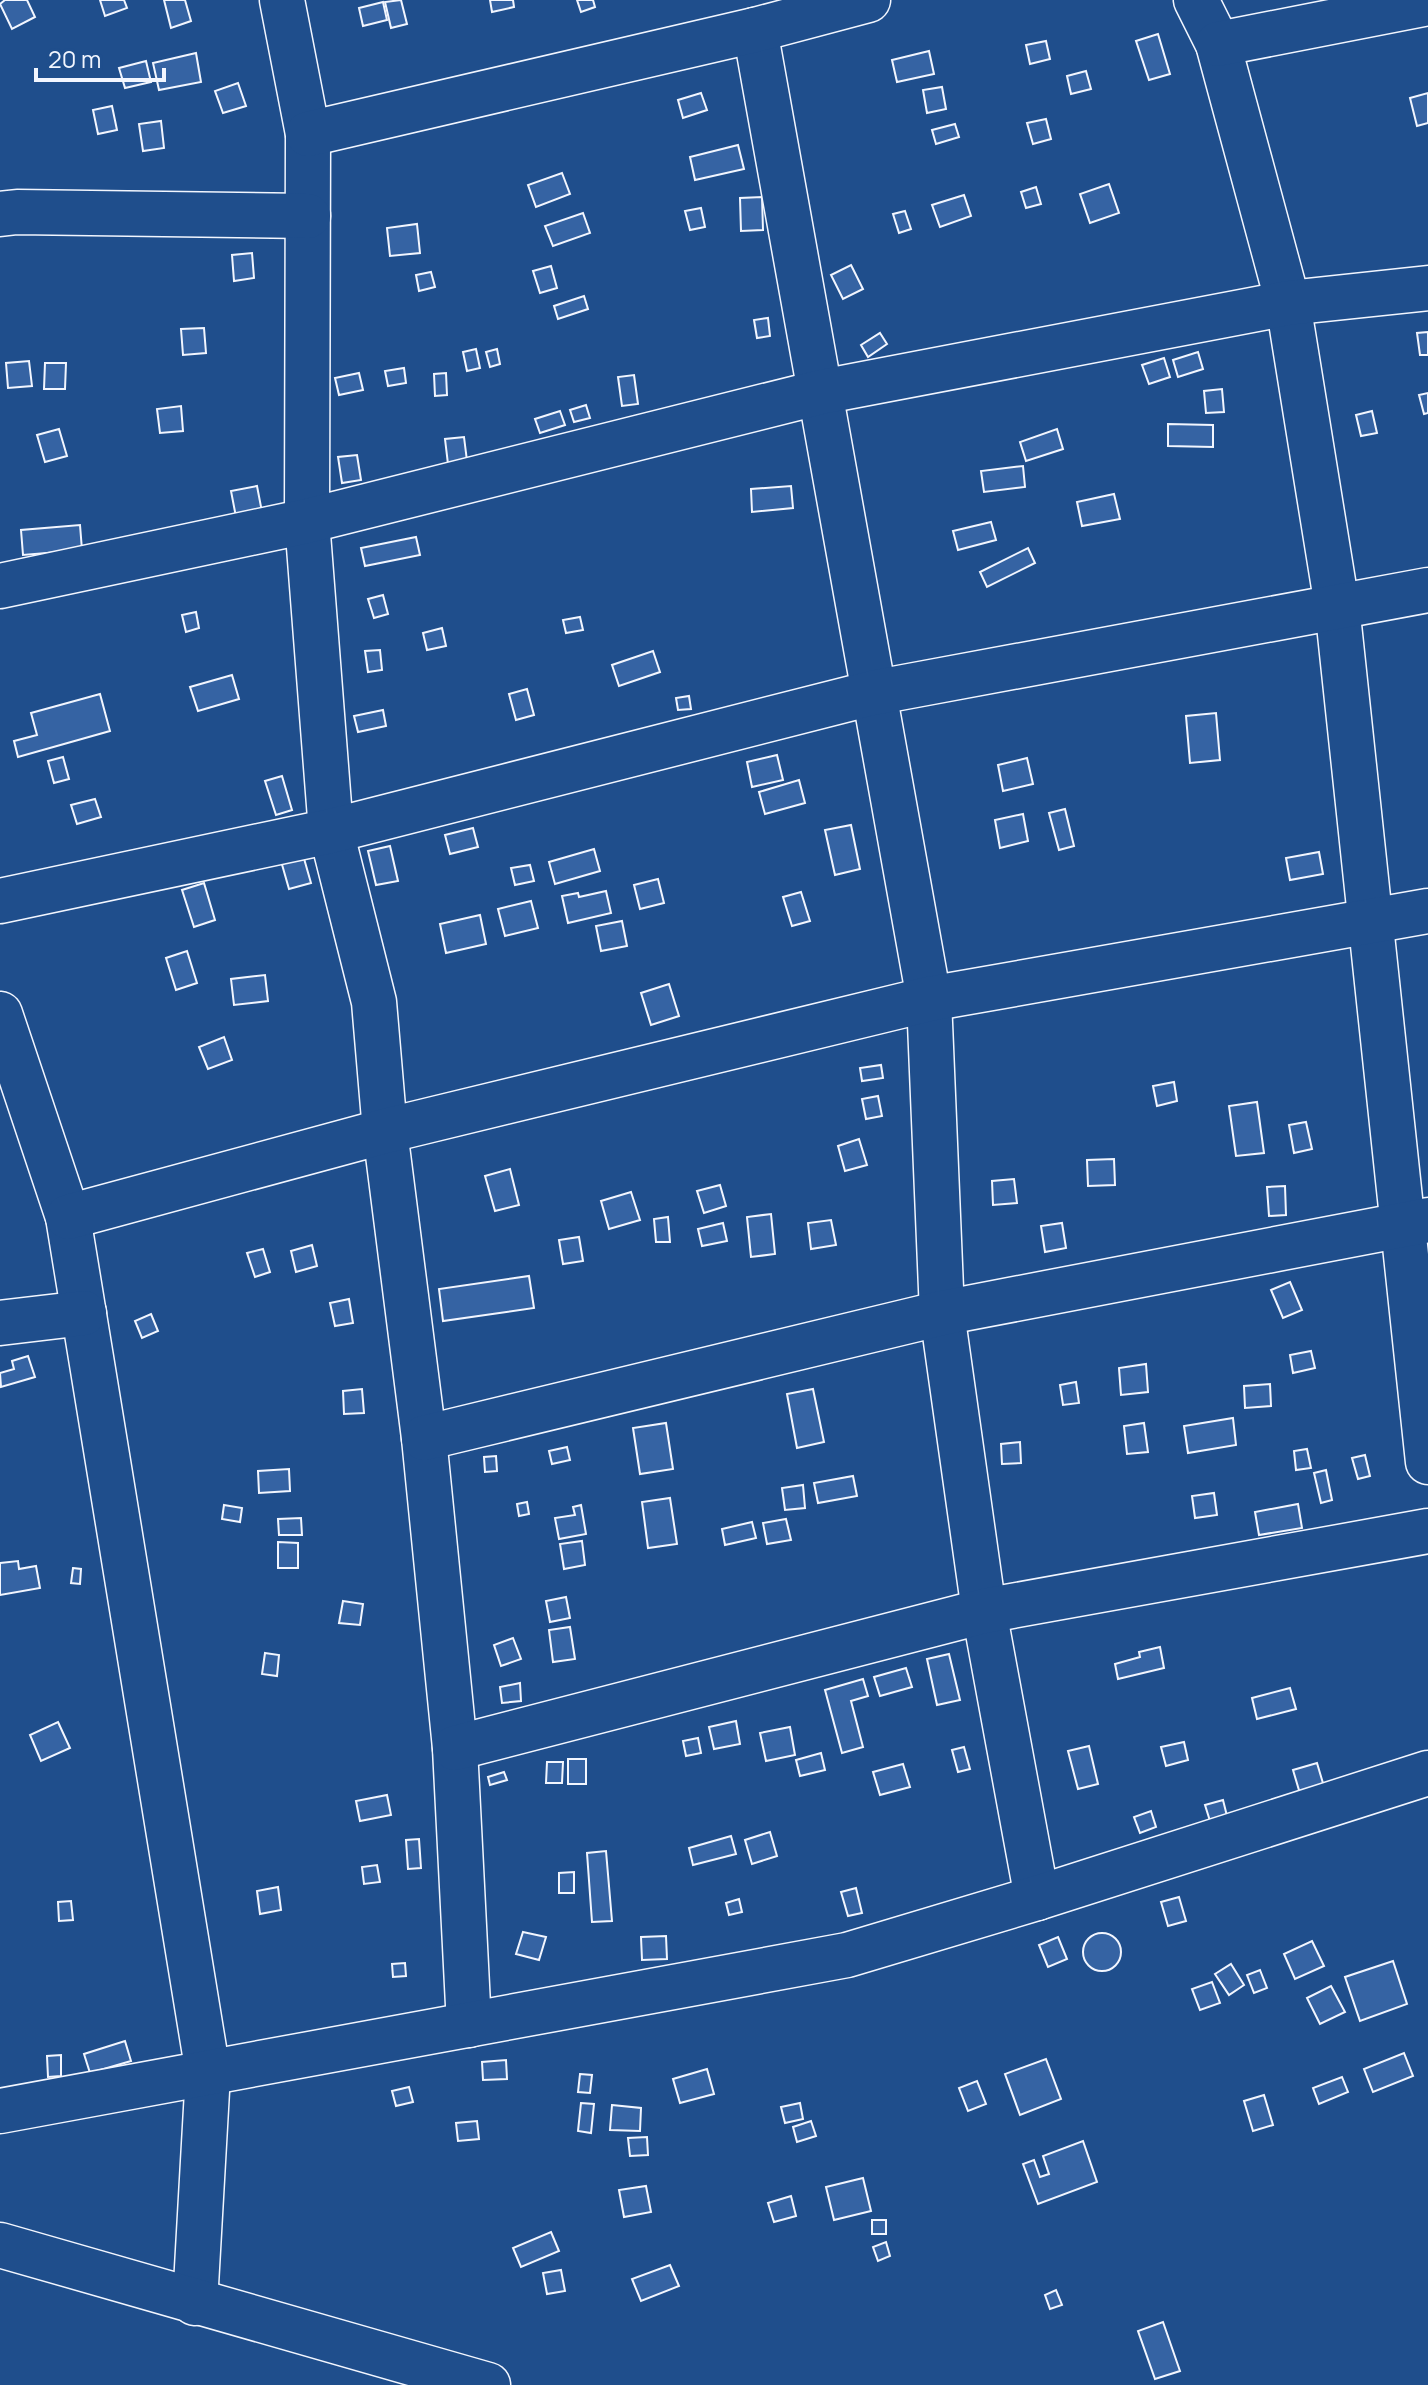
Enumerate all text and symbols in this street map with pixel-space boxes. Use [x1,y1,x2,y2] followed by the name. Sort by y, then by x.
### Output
[36,32,164,82] scale bar
[48,42,101,75] text: 20 m

